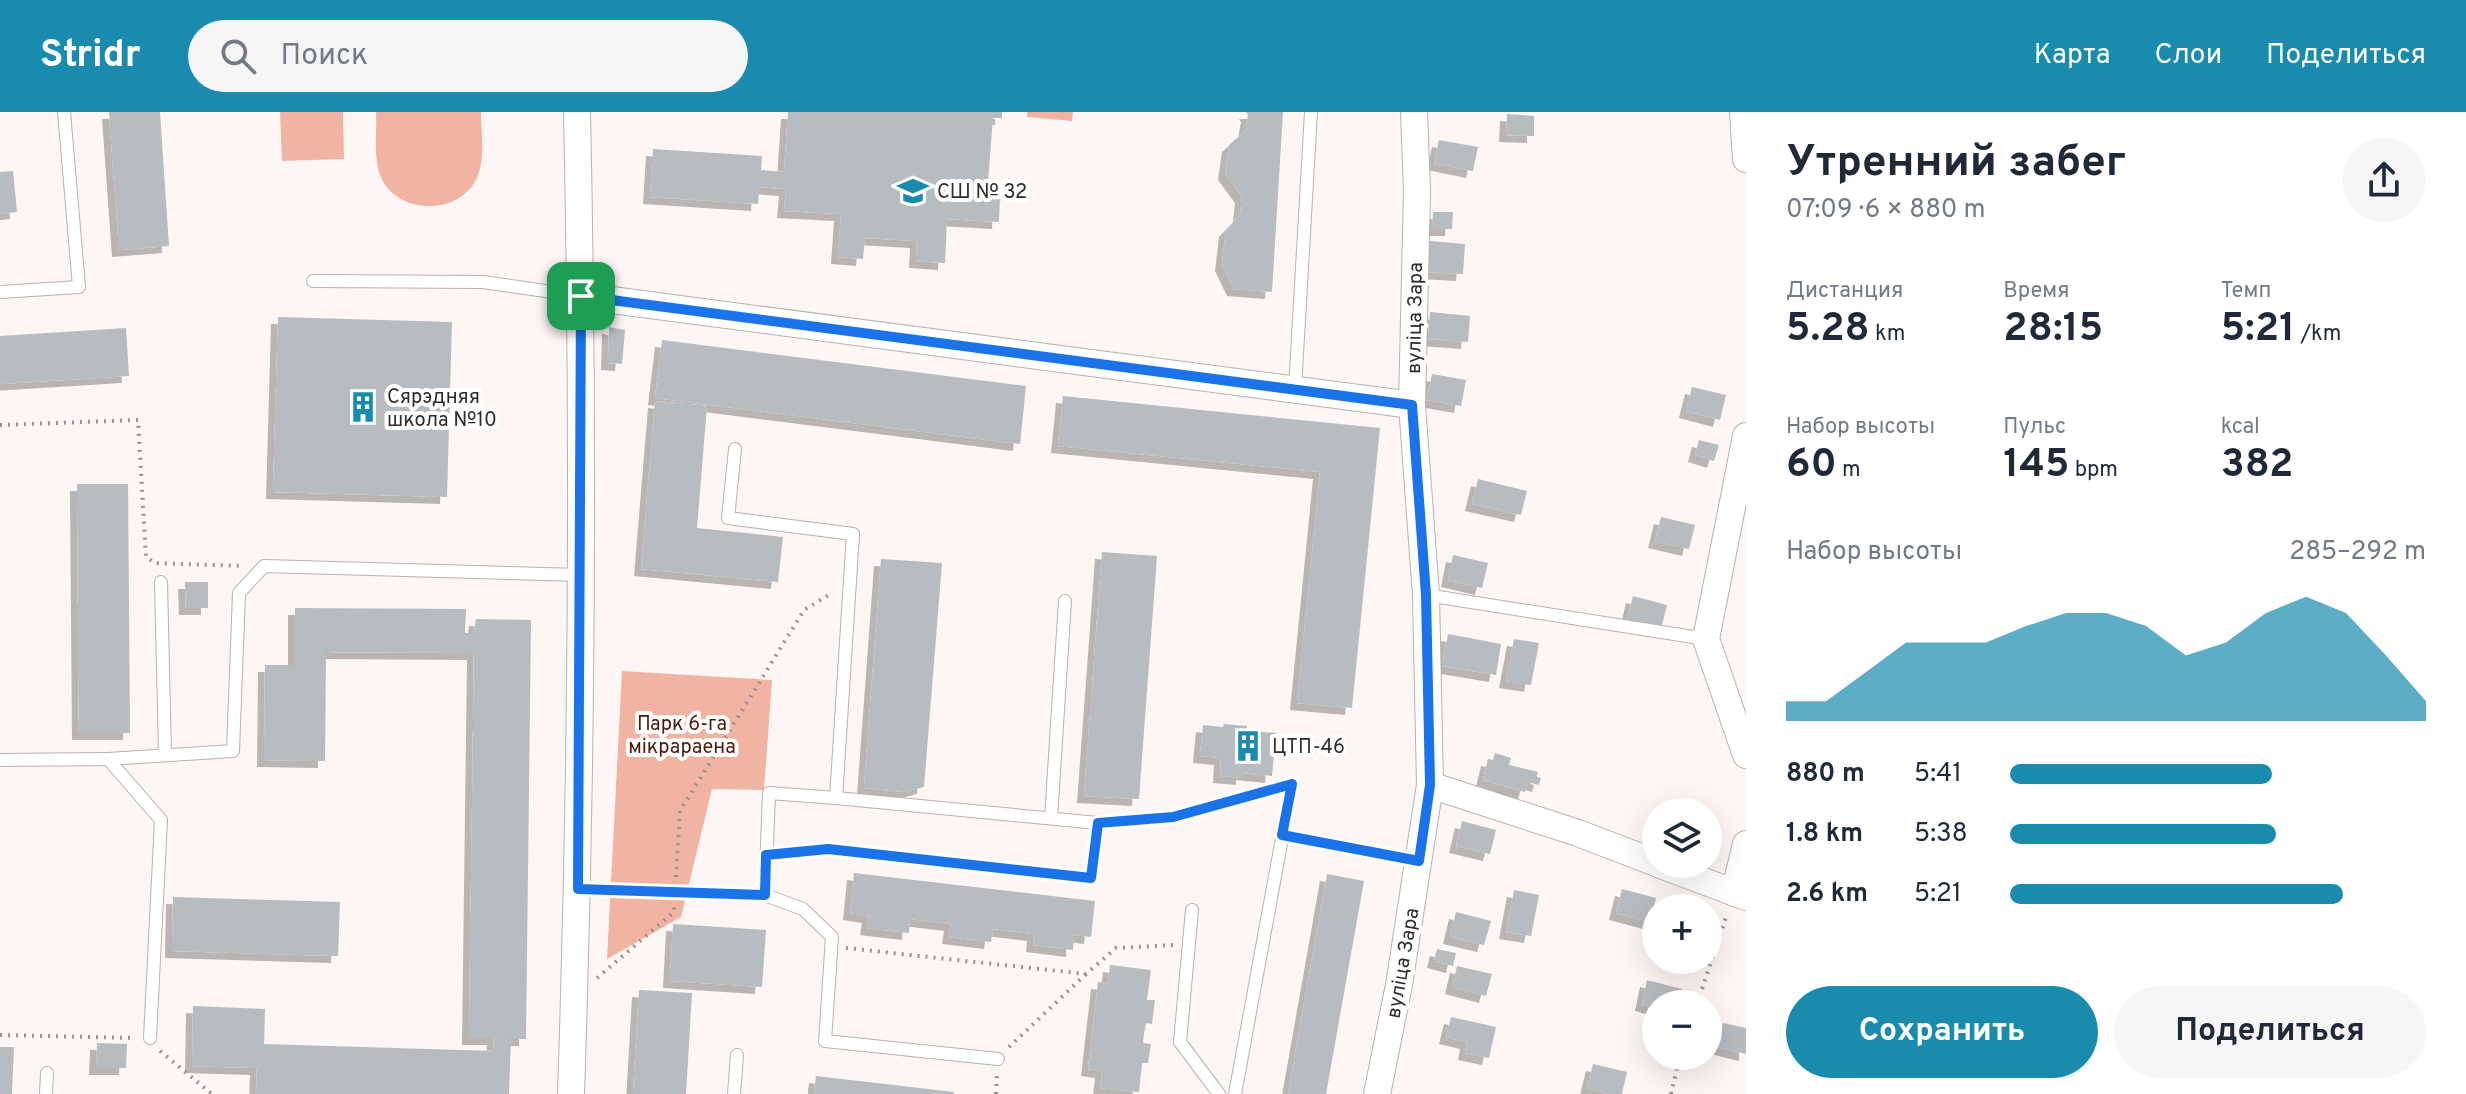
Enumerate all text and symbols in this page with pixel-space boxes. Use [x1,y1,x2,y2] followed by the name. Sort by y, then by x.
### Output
[188,20,748,92] search box
[40,32,140,81] text: Stridr
[216,34,260,78] icon: search
[280,38,368,75] text: Поиск
[2034,38,2110,74] text: Карта
[2154,38,2222,74] text: Слои
[2266,38,2426,74] text: Поделиться
[1786,136,2126,192] text: Утренний забег
[2342,138,2426,222] button: share
[896,174,930,208] school or university icon: СШ № 32
[937,180,1027,206] place label: СШ № 32
[1786,194,1986,227] text: 07:09 · 6 × 880 m
[547,262,615,330] pin
[1402,262,1430,374] street label: вуліца Зара
[559,274,603,318] icon: arrive
[1786,278,1903,305] text: Дистанция
[2003,278,2069,305] text: Время
[2221,278,2271,305] text: Темп
[1786,305,1870,355] text: 5.28
[2003,305,2103,355] text: 28:15
[2221,305,2295,355] text: 5:21
[1870,321,1905,348] text: km
[2295,321,2341,348] text: /km
[387,385,497,434] place label: Сярэдняя школа №10
[346,390,380,424] building icon: Сярэдняя школа №10
[1786,414,1935,441] text: Набор высоты
[2003,414,2066,441] text: Пульс
[2221,414,2260,441] text: kcal
[1786,441,1837,491] text: 60
[2003,441,2070,491] text: 145
[2221,441,2293,491] text: 382
[1837,457,1861,484] text: m
[2070,457,2118,484] text: bpm
[1786,536,1962,569] text: Набор высоты
[2289,536,2426,569] text: 285–292 m
[628,712,736,761] park label: Парк 6-га мікрараена
[1231,729,1265,763] building icon: ЦТП-46
[1272,735,1345,761] place label: ЦТП-46
[1786,758,1865,791] text: 880 m
[1914,758,1962,791] text: 5:41
[1642,798,1722,1070] map controls
[1642,798,1722,878] button: layers
[1786,818,1863,851] text: 1.8 km
[1914,818,1968,851] text: 5:38
[1786,878,1868,911] text: 2.6 km
[1914,878,1962,911] text: 5:21
[1642,894,1722,974] button: +
[1381,906,1426,1021] street label: вуліца Зара
[1786,986,2098,1078] button: Сохранить
[2114,986,2426,1078] button: Поделиться
[1642,990,1722,1070] button: −

